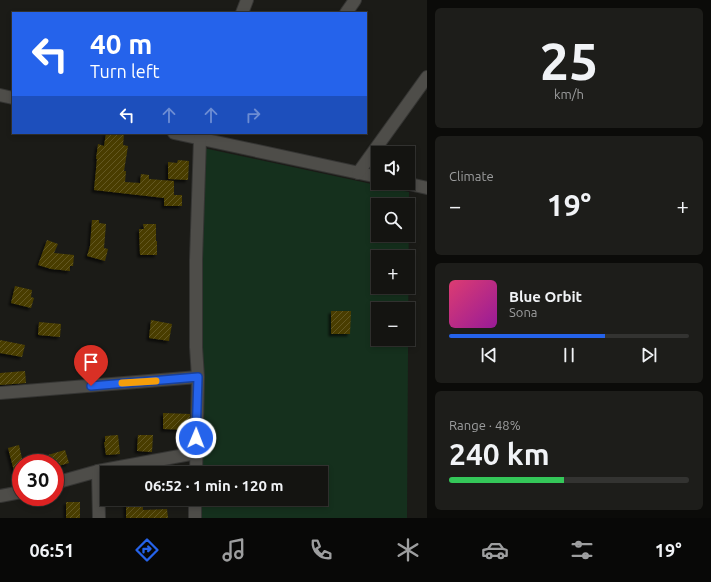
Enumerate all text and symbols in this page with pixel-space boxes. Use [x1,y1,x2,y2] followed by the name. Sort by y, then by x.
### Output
[24,28,76,80] icon: left
[90,28,152,59] text: 40 m
[540,32,598,90] text: 25
[90,61,160,81] text: Turn left
[554,87,584,101] text: km/h
[116,104,138,126] icon: left
[158,104,180,126] icon: ahead
[200,104,222,126] icon: ahead
[242,104,264,126] icon: right
[371,146,415,346] map controls
[371,146,415,190] button: sound
[449,169,494,183] text: Climate
[547,188,591,222] text: 19°
[449,193,461,218] text: −
[677,193,689,218] text: +
[371,198,415,242] button: search
[371,250,415,294] button: +
[509,288,582,305] text: Blue Orbit
[371,302,415,346] button: −
[509,305,538,319] text: Sona
[478,344,500,366] icon: previous
[558,344,580,366] icon: pause
[638,344,660,366] icon: next
[74,345,108,386] pin
[80,351,102,373] icon: arrive
[175,417,217,459] position arrow
[449,418,521,432] text: Range · 48%
[449,437,550,471] text: 240 km
[12,454,64,506] speed limit sign: 30
[145,477,283,494] text: 06:52 · 1 min · 120 m
[133,536,161,564] icon: directions
[220,536,248,564] icon: music
[307,536,335,564] icon: phone
[394,536,422,564] icon: climate
[481,536,509,564] icon: car
[568,536,596,564] icon: filters
[29,540,75,560] text: 06:51
[655,540,682,560] text: 19°

